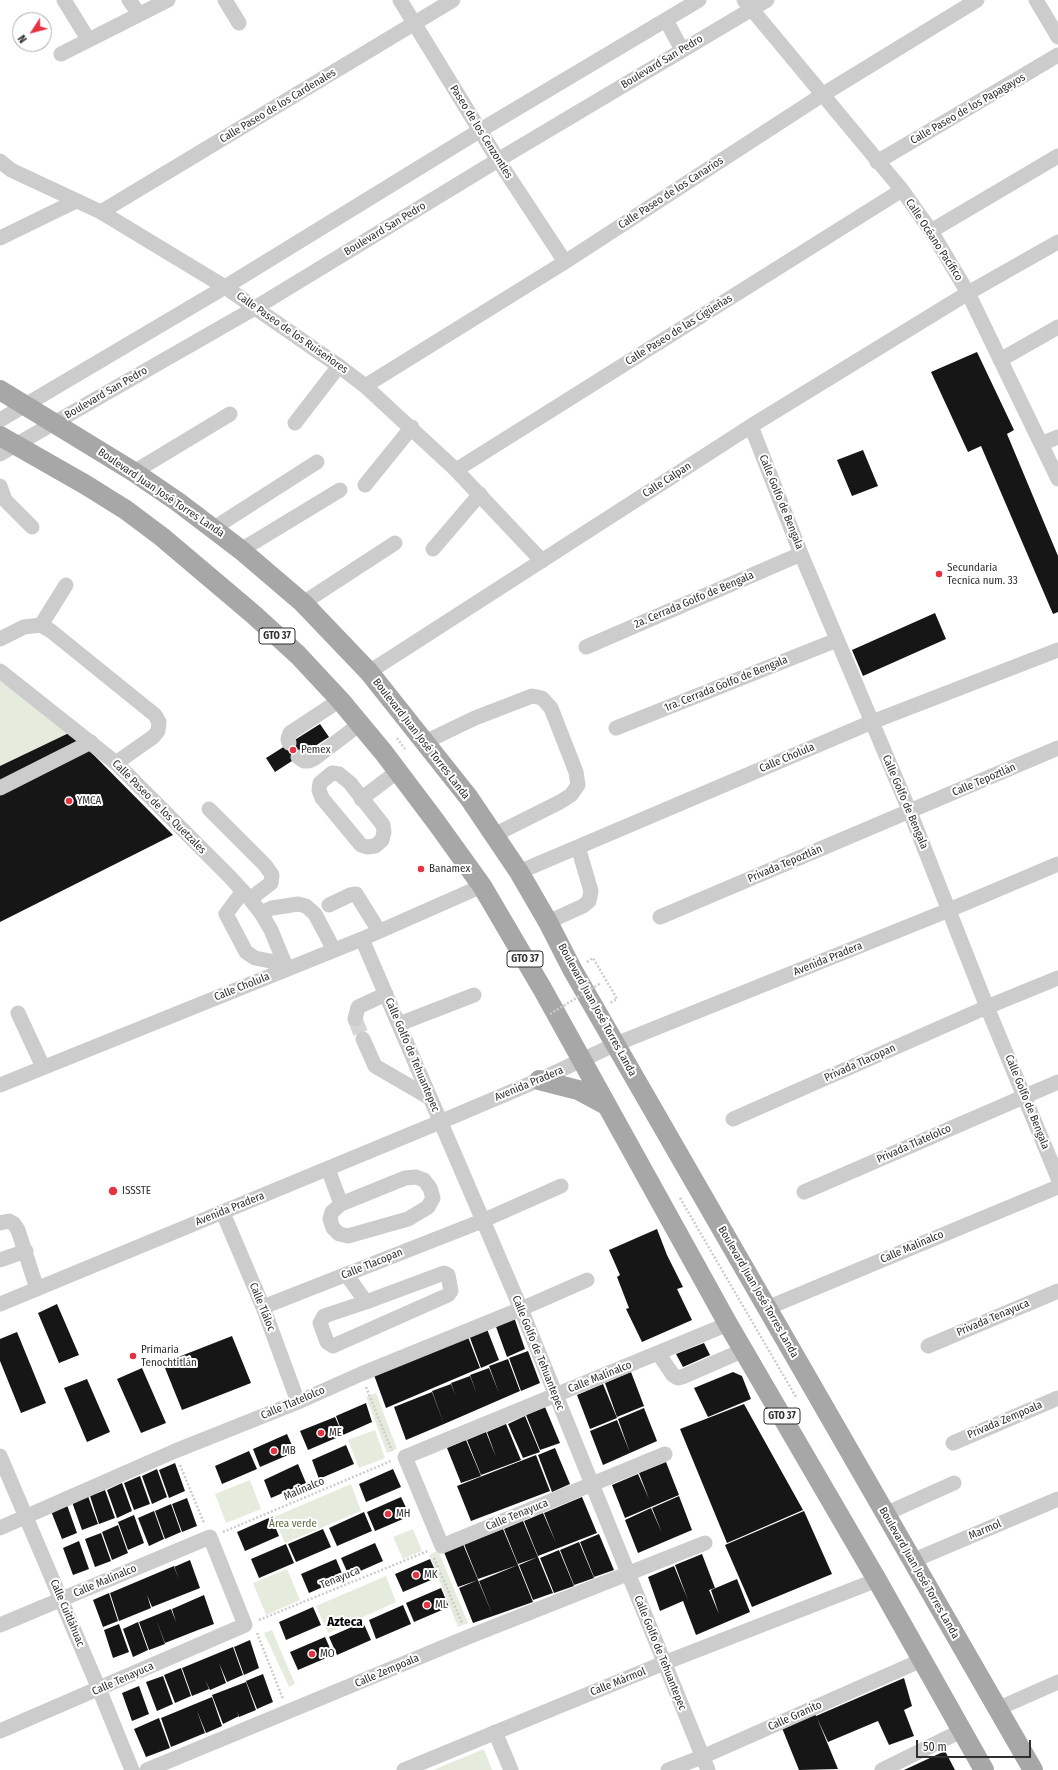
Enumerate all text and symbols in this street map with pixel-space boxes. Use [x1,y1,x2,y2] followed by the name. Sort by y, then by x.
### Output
[12,12,52,52] north arrow
[15,32,30,45] text: N
[619,32,705,92] street label: Boulevard San Pedro
[218,66,338,146] street label: Calle Paseo de los Cardenales
[908,71,1028,147] street label: Calle Paseo de los Papagayos
[447,83,515,181] street label: Paseo de los Cenzontles
[616,154,726,232] street label: Calle Paseo de los Canarios
[903,197,965,283] street label: Calle Océano Pacífico
[342,199,428,259] street label: Boulevard San Pedro
[234,289,350,377] street label: Calle Paseo de los Ruiseñores
[623,292,735,368] street label: Calle Paseo de las Cigüeñas
[62,364,150,422] street label: Boulevard San Pedro
[95,446,227,540] street label: Boulevard Juan José Torres Landa
[756,453,806,551] street label: Calle Golfo de Bengala
[640,459,694,501] street label: Calle Calpan
[947,561,1018,587] place label: Secundaria Tecnica num. 33
[632,569,756,631] street label: 2a. Cerrada Golfo de Bengala
[934,569,944,579] marker: Secundaria Tecnica num. 33
[259,628,295,644] road number: GTO 37
[662,653,790,715] street label: 1ra. Cerrada Golfo de Bengala
[370,676,472,802] street label: Boulevard Juan José Torres Landa
[758,740,816,776] street label: Calle Cholula
[301,743,330,757] place label: Pemex
[288,745,298,755] marker: Pemex
[879,753,931,851] street label: Calle Golfo de Bengala
[109,757,209,857] street label: Calle Paseo de los Quetzales
[950,761,1018,799] street label: Calle Tepoztlán
[77,794,101,808] place label: YMCA
[64,796,74,806] marker: YMCA
[746,842,824,886] street label: Privada Tepoztlán
[429,862,470,876] place label: Banamex
[416,864,426,874] marker: Banamex
[792,939,864,979] street label: Avenida Pradera
[555,941,639,1079] street label: Boulevard Juan José Torres Landa
[507,951,543,967] road number: GTO 37
[212,970,272,1004] street label: Calle Cholula
[382,996,442,1114] street label: Calle Golfo de Tehuantepec
[822,1041,898,1085] street label: Privada Tlacopan
[1002,1053,1052,1151] street label: Calle Golfo de Bengala
[493,1064,565,1104] street label: Avenida Pradera
[875,1122,953,1166] street label: Privada Tlatelolco
[122,1184,151,1198] place label: ISSSTE
[107,1185,119,1197] marker: ISSSTE
[194,1189,266,1229] street label: Avenida Pradera
[715,1224,801,1360] street label: Boulevard Juan José Torres Landa
[878,1228,946,1266] street label: Calle Malinalco
[339,1246,405,1282] street label: Calle Tlacopan
[246,1281,278,1333] street label: Calle Tláloc
[509,1294,567,1412] street label: Calle Golfo de Tehuantepec
[955,1297,1031,1339] street label: Privada Tenayuca
[141,1343,197,1369] place label: Primaria Tenochtitlán
[128,1351,138,1361] marker: Primaria Tenochtitlán
[566,1358,634,1396] street label: Calle Malinalco
[259,1384,327,1422] street label: Calle Tlatelolco
[966,1398,1044,1442] street label: Privada Zempoala
[764,1408,800,1424] road number: GTO 37
[329,1426,342,1440] place label: ME
[316,1428,326,1438] marker: ME
[282,1444,296,1458] place label: MB
[269,1446,279,1456] marker: MB
[282,1475,326,1503] street label: Malinalco
[484,1496,550,1534] street label: Calle Tenayuca
[876,1505,962,1641] street label: Boulevard Juan José Torres Landa
[396,1507,410,1521] place label: MH
[383,1509,393,1519] marker: MH
[269,1517,317,1531] park label: Área verde
[967,1517,1003,1543] street label: Marmol
[71,1562,139,1600] street label: Calle Malinalco
[318,1564,362,1592] street label: Tenayuca
[424,1568,438,1582] place label: MK
[411,1570,421,1580] marker: MK
[47,1577,87,1649] street label: Calle Cuitláhuac
[631,1594,689,1712] street label: Calle Golfo de Tehuantepec
[435,1598,448,1612] place label: ML
[422,1600,432,1610] marker: ML
[327,1614,363,1630] district label: Azteca
[320,1647,335,1661] place label: MO
[307,1649,317,1659] marker: MO
[353,1652,421,1690] street label: Calle Zempoala
[90,1660,156,1698] street label: Calle Tenayuca
[588,1665,648,1699] street label: Calle Mármol
[766,1698,824,1734] street label: Calle Granito
[918,1732,1033,1758] scale bar
[923,1740,947,1754] text: 50 m

